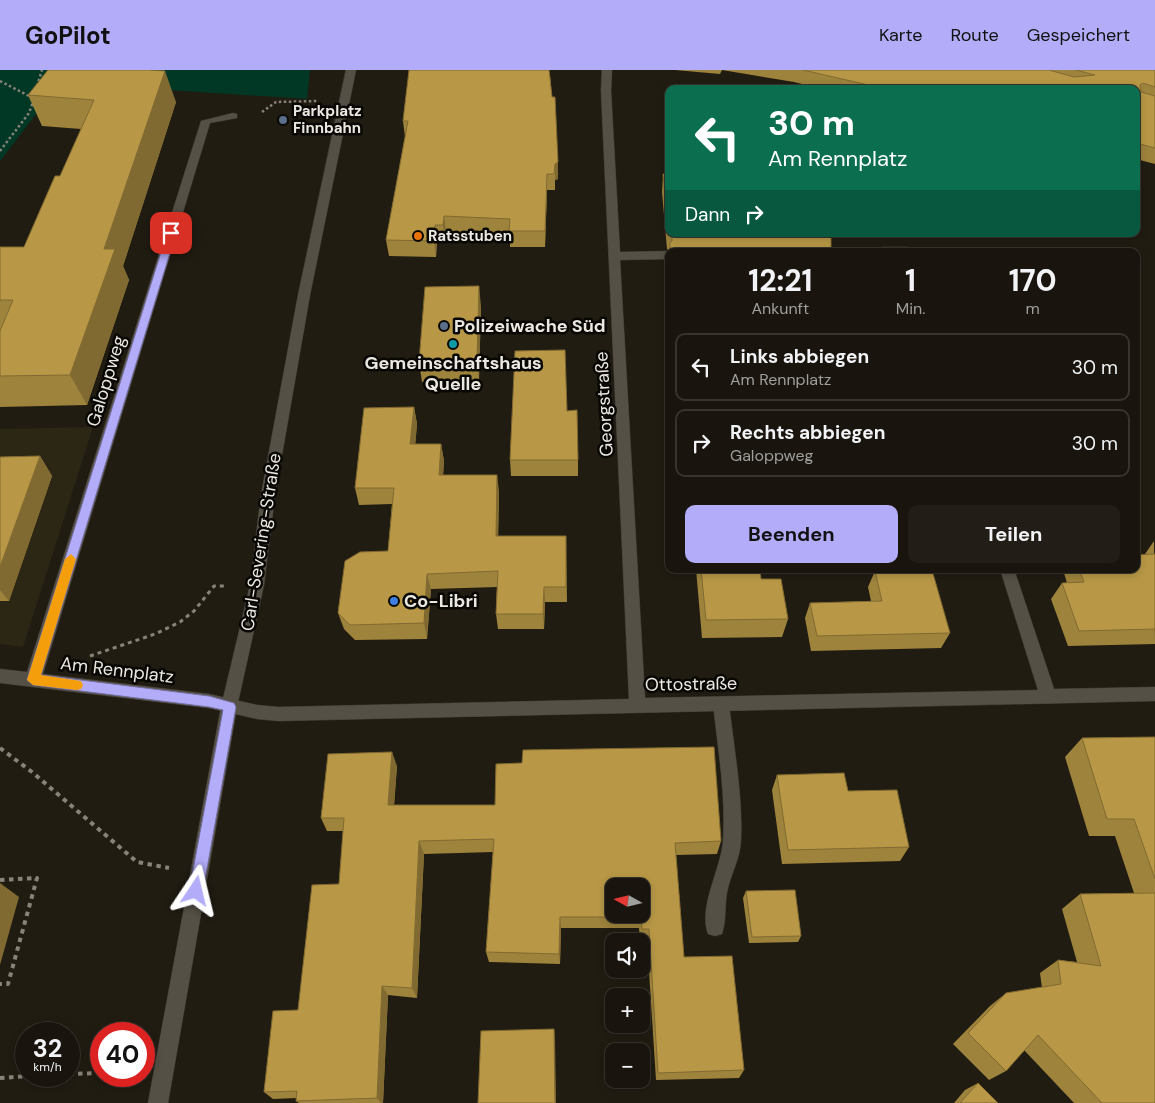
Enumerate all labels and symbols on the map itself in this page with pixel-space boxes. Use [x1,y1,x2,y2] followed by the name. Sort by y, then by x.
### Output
[293,101,362,138] place label: Parkplatz Finnbahn
[277,114,289,126] marker: Parkplatz Finnbahn
[150,212,192,254] pin
[428,226,512,246] place label: Ratsstuben
[412,230,424,242] marker: Ratsstuben
[454,314,606,338] place label: Polizeiwache Süd
[438,320,450,332] marker: Polizeiwache Süd
[81,333,131,429] street label: Galoppweg
[447,338,459,350] marker: Gemeinschaftshaus Quelle
[364,351,542,396] place label: Gemeinschaftshaus Quelle
[589,351,619,457] street label: Georgstraße
[235,451,287,633] street label: Carl-Severing-Straße
[404,589,478,613] place label: Co-Libri
[388,595,400,607] marker: Co-Libri
[59,651,175,689] street label: Am Rennplatz
[645,671,737,697] street label: Ottostraße
[169,864,221,916] position arrow
[605,878,650,922] north arrow
[90,1022,155,1087] speed limit sign: 40

